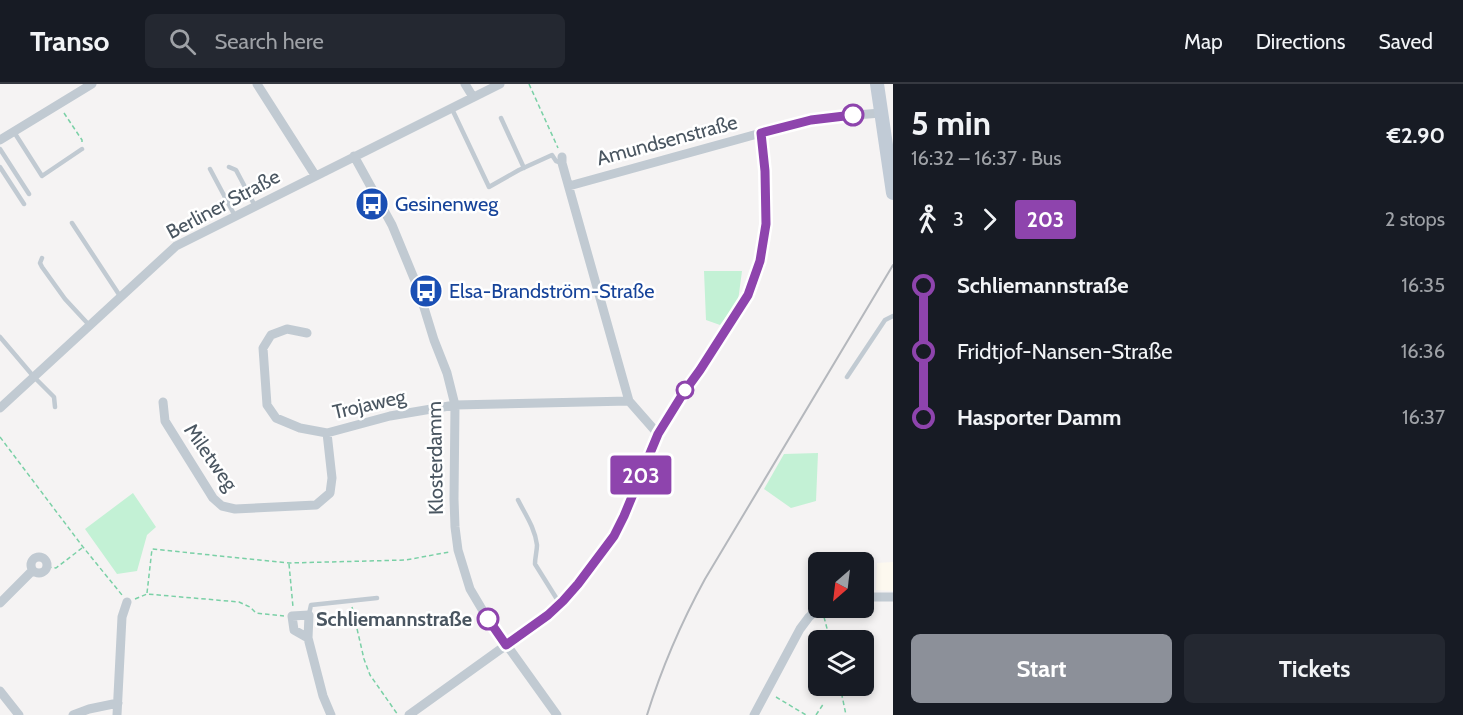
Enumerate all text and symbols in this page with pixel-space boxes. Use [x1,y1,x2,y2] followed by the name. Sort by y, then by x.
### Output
[145,14,565,68] search box
[30,24,109,58] text: Transo
[166,25,199,58] icon: search
[214,28,324,55] text: Search here
[1184,29,1223,54] text: Map
[1256,29,1345,54] text: Directions
[1378,29,1433,54] text: Saved
[911,103,991,143] text: 5 min
[842,104,864,126] unlabelled marker
[594,110,740,170] street label: Amundsenstraße
[1387,122,1445,149] text: €2.90
[911,146,1062,170] text: 16:32 – 16:37 · Bus
[162,164,284,244] street label: Berliner Straße
[354,186,390,222] bus stop icon: Gesinenweg
[395,192,499,216] place label: Gesinenweg
[911,203,944,236] icon: walk
[973,203,1006,236] icon: forward
[953,207,964,231] text: 3
[1027,207,1064,232] text: 203
[1385,207,1445,231] text: 2 stops
[957,272,1129,299] text: Schliemannstraße
[408,273,444,309] bus stop icon: Elsa-Brandström-Straße
[1401,273,1445,297] text: 16:35
[449,279,654,303] place label: Elsa-Brandström-Straße
[957,338,1172,365] text: Fridtjof-Nansen-Straße
[1401,339,1445,363] text: 16:36
[676,381,694,399] unlabelled marker
[330,384,409,424] street label: Trojaweg
[422,401,448,515] street label: Klosterdamm
[957,404,1121,431] text: Hasporter Damm
[1402,405,1445,429] text: 16:37
[179,419,243,496] street label: Miletweg
[606,456,676,494] line badge: 203
[622,463,660,488] text: 203
[808,552,874,618] north arrow
[808,552,874,696] map controls
[316,607,472,631] place label: Schliemannstraße
[477,608,499,630] marker: Schliemannstraße
[808,630,874,696] button: layers
[911,634,1172,703] button: Start
[1184,634,1445,703] button: Tickets

